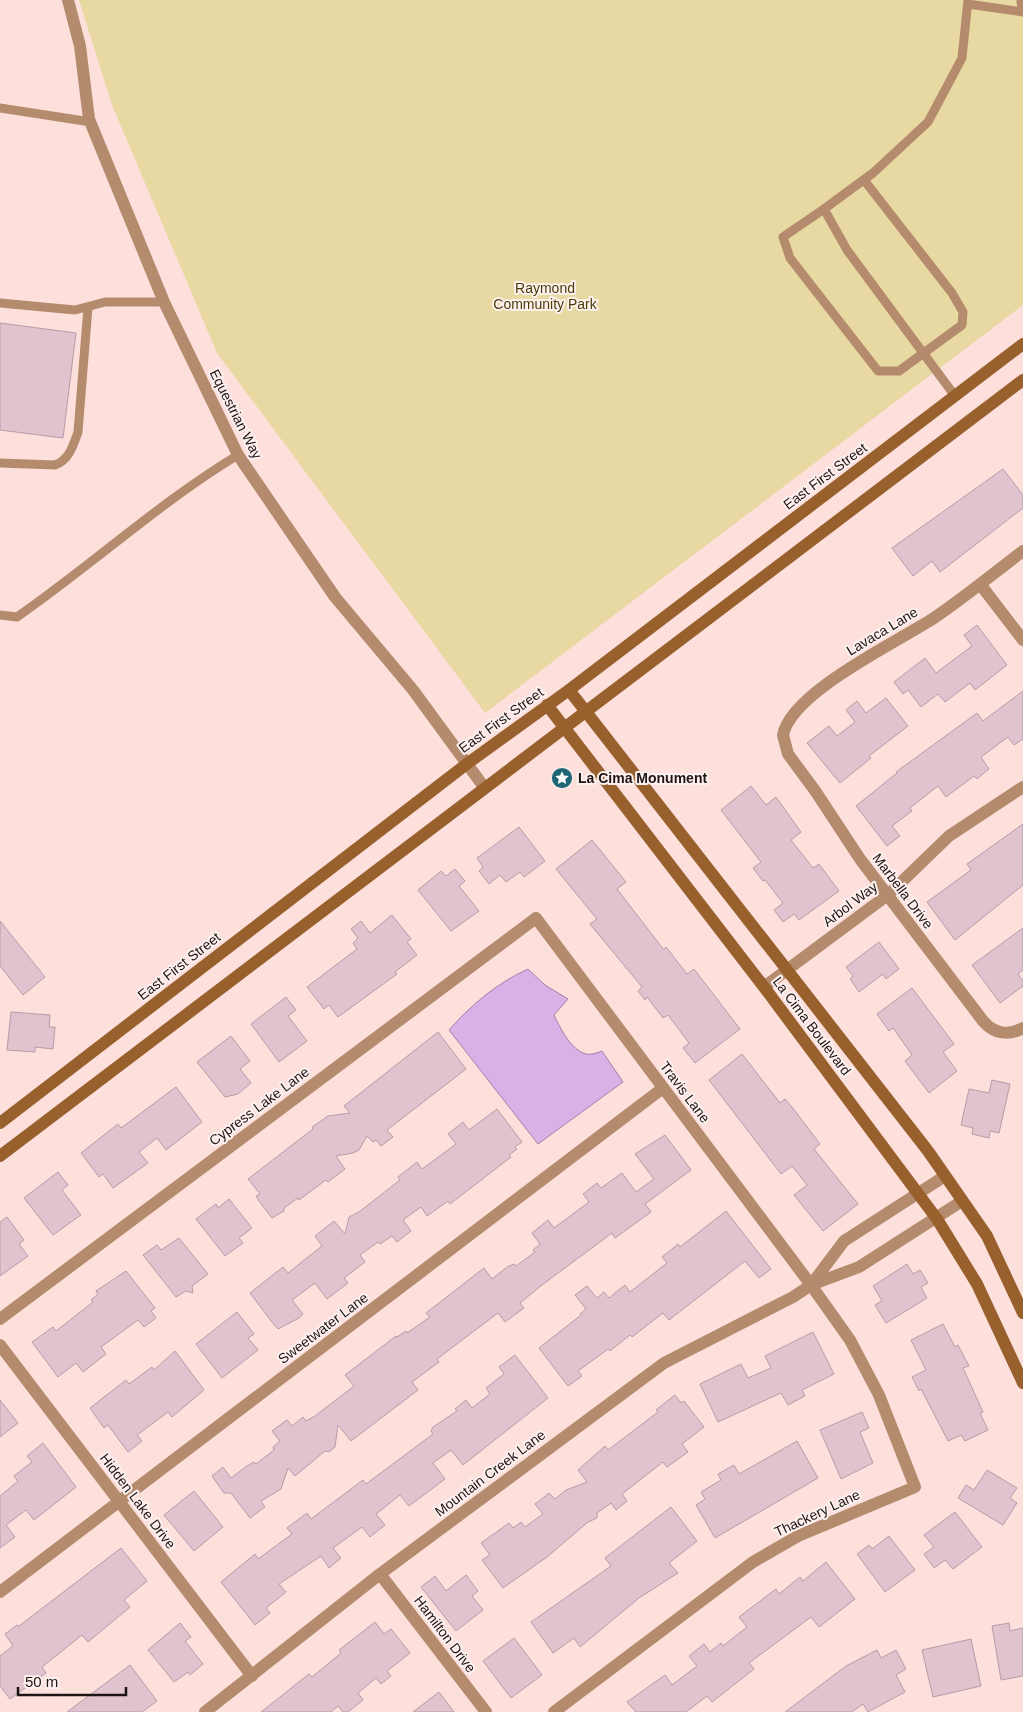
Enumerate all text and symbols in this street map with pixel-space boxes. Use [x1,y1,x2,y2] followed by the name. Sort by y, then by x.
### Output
[493,280,598,312] park label: Raymond Community Park
[207,367,265,461] street label: Equestrian Way
[780,439,870,513] street label: East First Street
[844,603,921,659] street label: Lavaca Lane
[456,684,546,756] street label: East First Street
[550,766,574,790] place icon: La Cima Monument
[578,770,707,786] place label: La Cima Monument
[869,850,937,932] street label: Marbella Drive
[820,878,880,930] street label: Arbol Way
[135,929,224,1003] street label: East First Street
[770,974,854,1078] street label: La Cima Boulevard
[657,1058,713,1126] street label: Travis Lane
[206,1063,312,1149] street label: Cypress Lake Lane
[275,1289,371,1367] street label: Sweetwater Lane
[432,1426,548,1520] street label: Mountain Creek Lane
[97,1450,179,1552] street label: Hidden Lake Drive
[772,1486,863,1540] street label: Thackery Lane
[411,1593,479,1676] street label: Hamilton Drive
[18,1664,125,1696] scale bar
[25,1673,58,1690] text: 50 m

